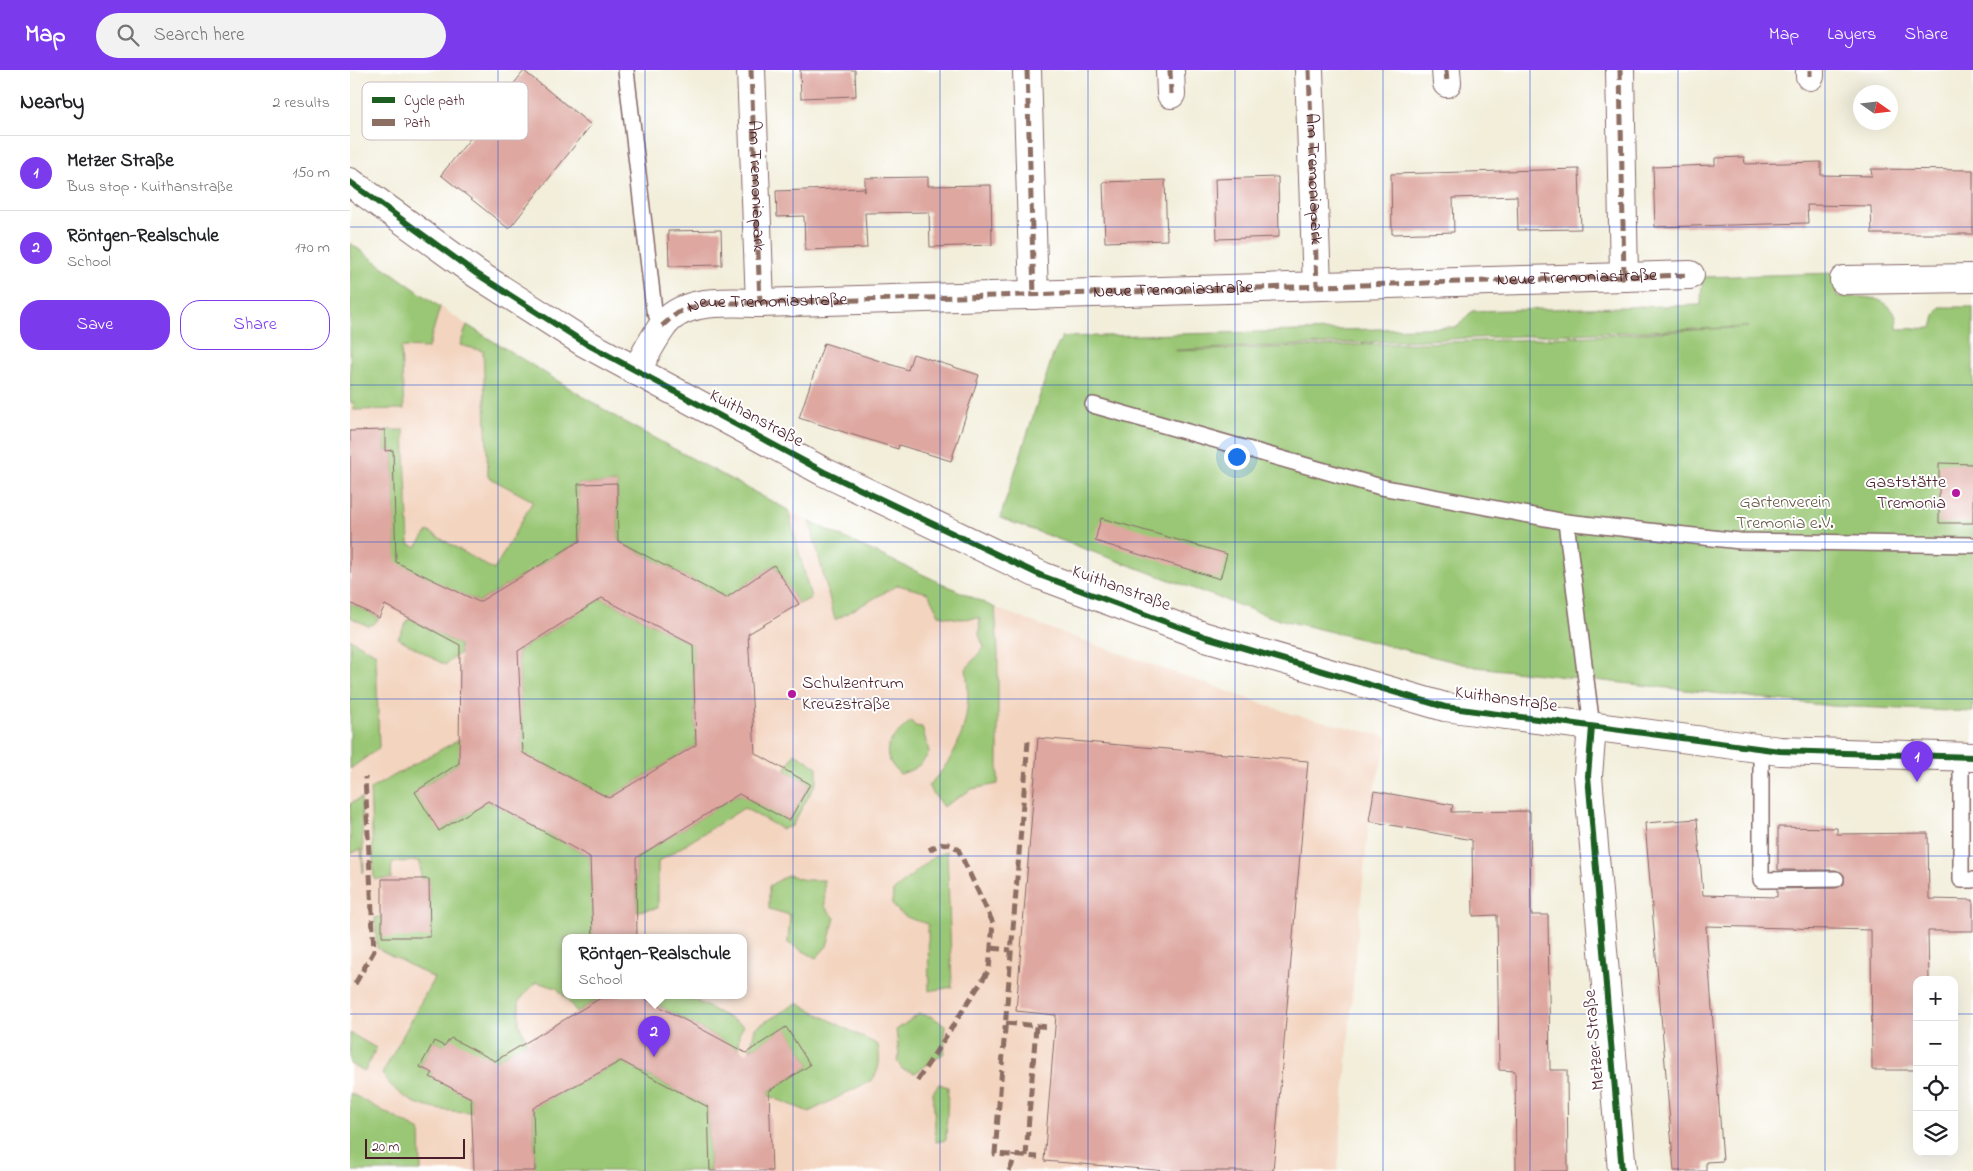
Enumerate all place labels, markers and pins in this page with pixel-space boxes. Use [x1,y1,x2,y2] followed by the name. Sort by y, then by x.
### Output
[1865,470,1947,517] place label: Gaststätte Tremonia
[1950,487,1962,499] marker: Gaststätte Tremonia
[802,671,904,718] place label: Schulzentrum Kreuzstraße
[786,688,798,700] marker: Schulzentrum Kreuzstraße
[1901,741,1933,782] pin: 1
[638,1016,670,1057] pin: 2

